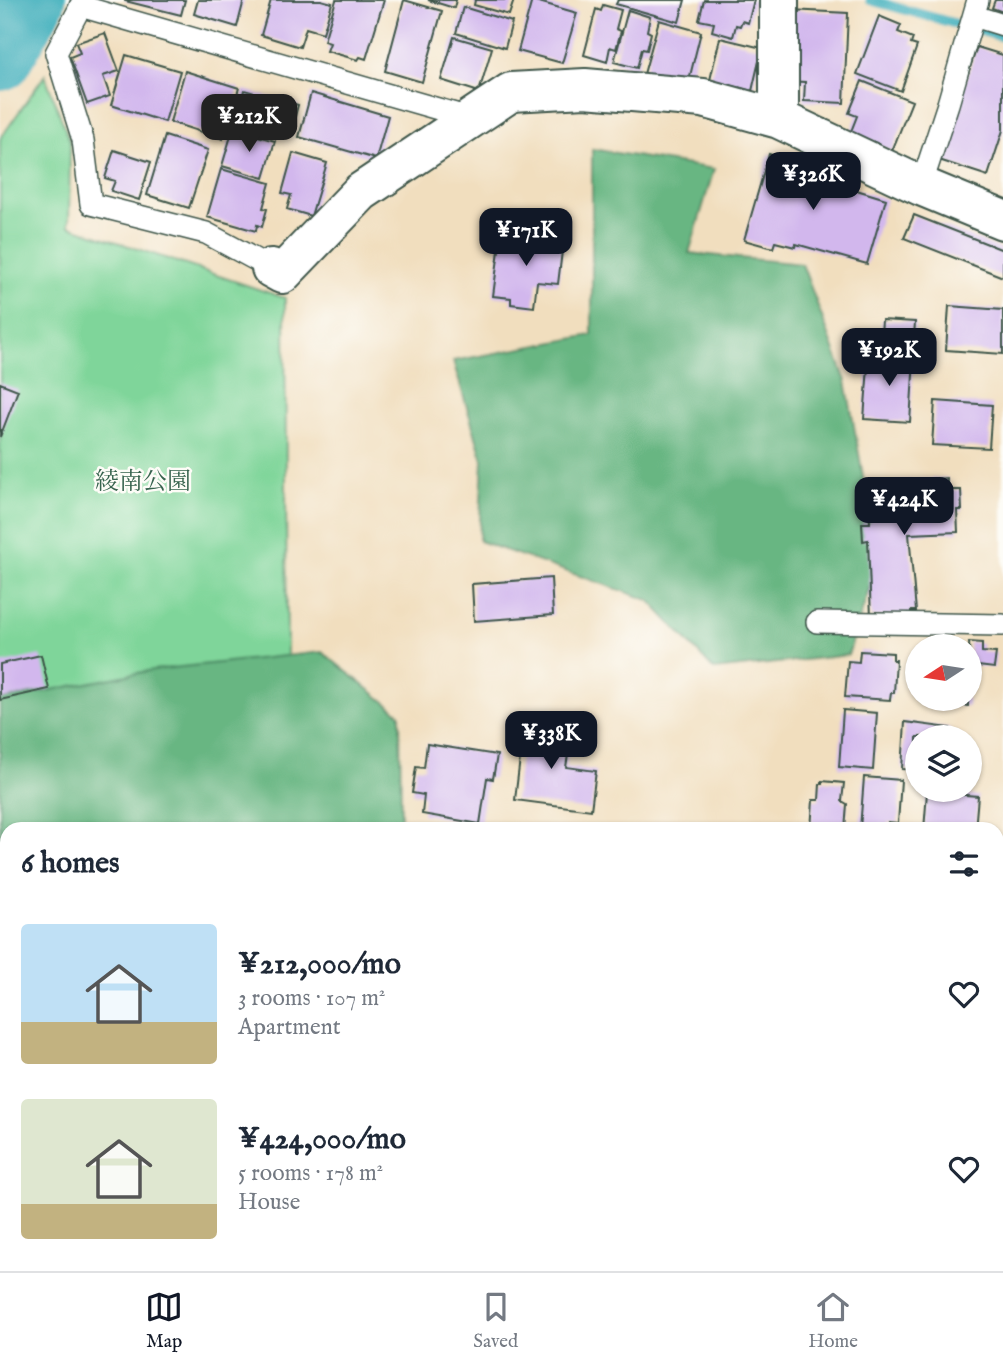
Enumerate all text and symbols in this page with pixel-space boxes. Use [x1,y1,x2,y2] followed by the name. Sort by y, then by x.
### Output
[200,94,298,154] pin: ¥212K
[217,102,281,131] text: ¥212K
[764,152,862,212] pin: ¥326K
[782,160,844,189] text: ¥326K
[477,208,575,268] pin: ¥171K
[495,216,557,245] text: ¥171K
[840,328,938,388] pin: ¥192K
[858,336,920,365] text: ¥192K
[95,467,191,498] park label: 綾南公園
[855,477,953,537] pin: ¥424K
[871,485,937,514] text: ¥424K
[905,634,982,710] north arrow
[905,634,982,802] map controls
[502,712,600,771] pin: ¥338K
[521,719,581,748] text: ¥338K
[905,725,982,802] button: layers
[21,845,120,883] text: 6 homes
[945,845,983,883] icon: filters
[238,946,401,984] text: ¥212,000/mo
[77,952,161,1036] icon: home
[945,975,983,1013] icon: heart
[238,984,386,1013] text: 3 rooms · 107 m²
[238,1013,341,1042] text: Apartment
[238,1121,406,1159] text: ¥424,000/mo
[77,1127,161,1211] icon: home
[945,1150,983,1188] icon: heart
[238,1159,383,1188] text: 5 rooms · 178 m²
[238,1188,300,1217] text: House
[145,1288,183,1354] tab: Map
[473,1288,518,1354] tab: Saved
[808,1288,858,1354] tab: Home

